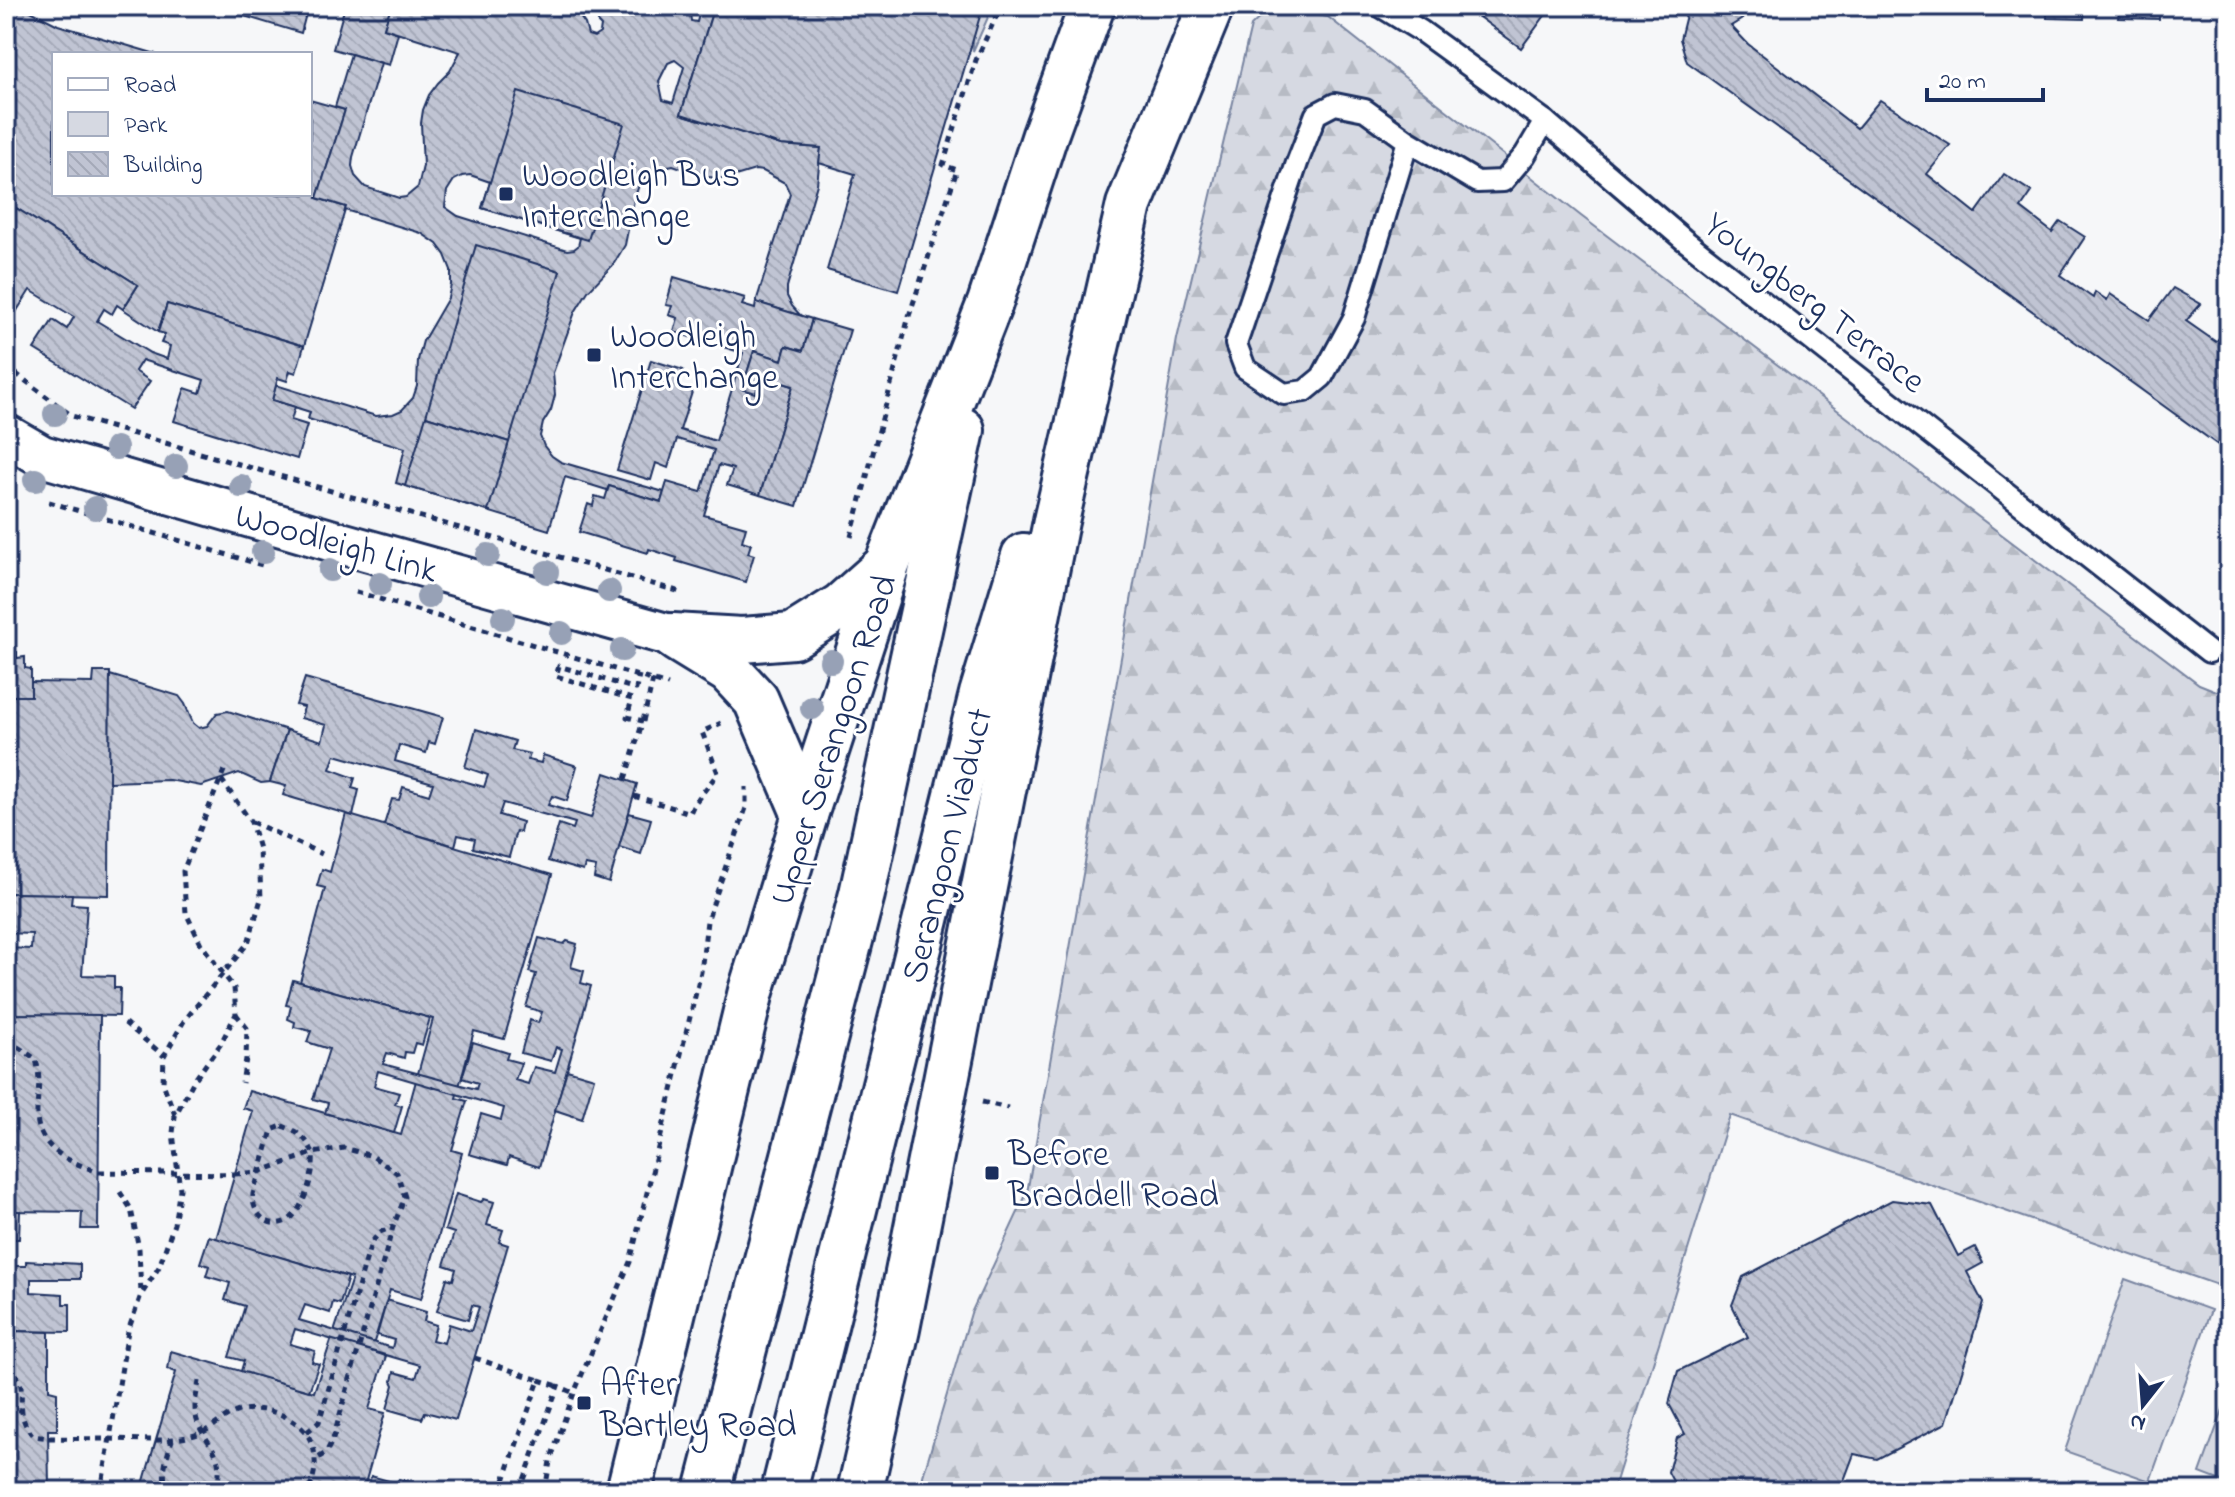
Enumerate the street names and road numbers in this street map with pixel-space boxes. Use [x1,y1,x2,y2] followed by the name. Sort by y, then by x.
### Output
[1691,201,1936,409] street label: Youngberg Terrace
[228,491,443,600] street label: Woodleigh Link
[757,568,914,912] street label: Upper Serangoon Road
[890,703,1009,989] street label: Serangoon Viaduct

